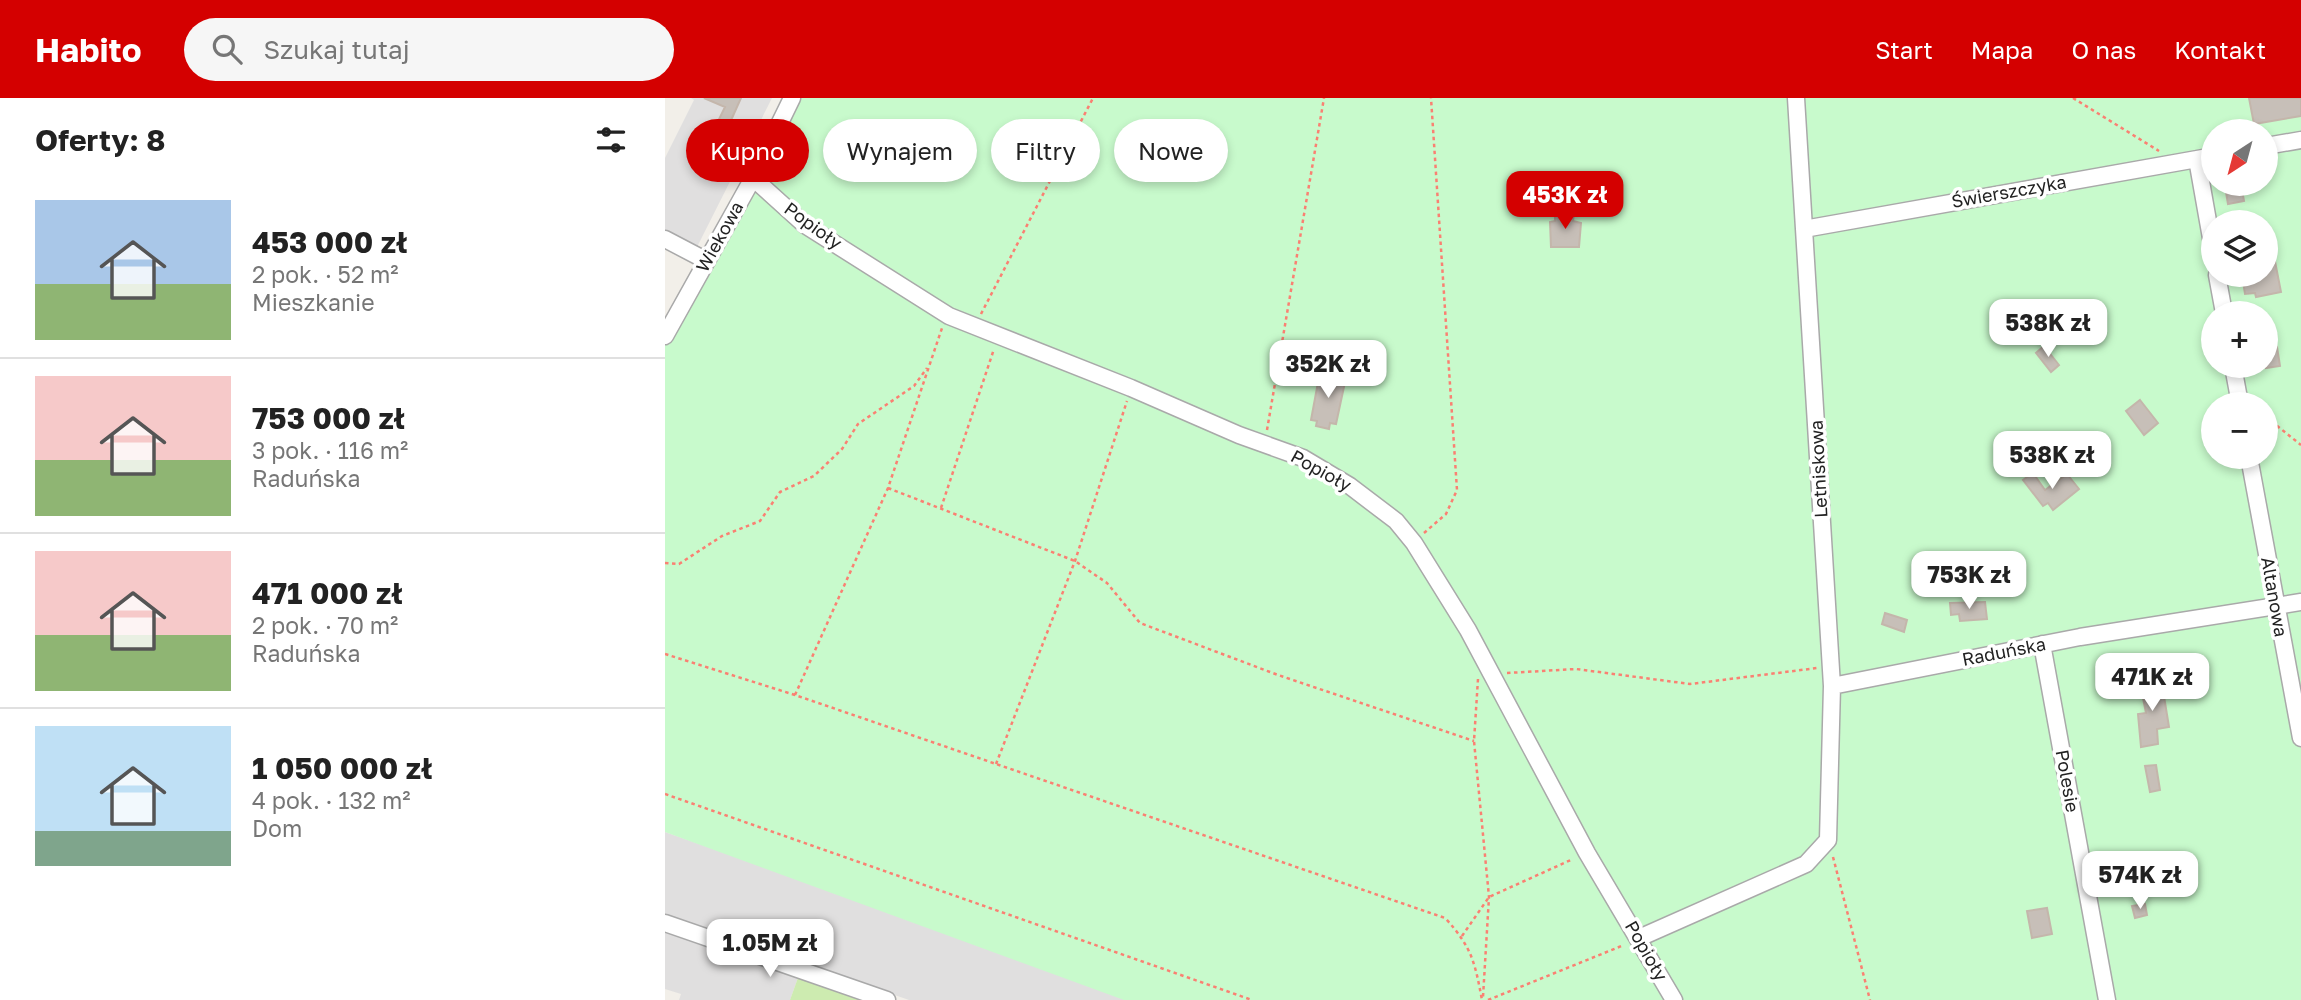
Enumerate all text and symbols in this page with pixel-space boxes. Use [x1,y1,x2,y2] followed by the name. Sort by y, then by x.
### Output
[184,18,674,81] search box
[35,30,142,69] text: Habito
[208,30,246,68] icon: search
[264,34,410,65] text: Szukaj tutaj
[1875,35,1933,64] text: Start
[1971,35,2033,64] text: Mapa
[2071,35,2136,64] text: O nas
[2174,35,2266,64] text: Kontakt
[686,119,809,182] chip: Kupno
[823,119,977,182] chip: Wynajem
[991,119,1100,182] chip: Filtry
[1114,119,1228,182] chip: Nowe
[2201,119,2279,196] north arrow
[2201,119,2278,469] map controls
[592,121,630,159] icon: filters
[35,122,166,158] text: Oferty: 8
[1950,170,2068,212] street label: Świerszczyka
[1500,172,1630,231] pin: 453K zł
[1522,180,1608,208] text: 453K zł
[691,197,748,276] street label: Wiekowa
[780,197,847,253] street label: Popioły
[2201,210,2278,287] button: layers
[252,224,407,260] text: 453 000 zł
[91,228,175,312] icon: home
[252,260,399,288] text: 2 pok. · 52 m²
[252,288,375,316] text: Mieszkanie
[1983,300,2113,359] pin: 538K zł
[2201,301,2278,378] button: +
[2005,308,2091,336] text: 538K zł
[1263,341,1393,400] pin: 352K zł
[1286,349,1370,377] text: 352K zł
[2201,392,2278,469] button: −
[252,400,405,436] text: 753 000 zł
[91,404,175,488] icon: home
[1804,420,1832,519] street label: Letniskowa
[1987,432,2117,491] pin: 538K zł
[252,436,408,464] text: 3 pok. · 116 m²
[2009,440,2095,468] text: 538K zł
[1287,445,1356,496] street label: Popioły
[252,464,361,492] text: Raduńska
[1904,552,2034,611] pin: 753K zł
[2257,555,2293,638] street label: Altanowa
[1927,560,2011,588] text: 753K zł
[252,575,403,611] text: 471 000 zł
[91,579,175,663] icon: home
[252,611,398,639] text: 2 pok. · 70 m²
[1960,632,2048,670] street label: Raduńska
[252,639,361,667] text: Raduńska
[2087,654,2217,713] pin: 471K zł
[2111,662,2193,690] text: 471K zł
[2052,748,2084,814] street label: Polesie
[252,750,432,786] text: 1 050 000 zł
[91,754,175,838] icon: home
[252,786,411,814] text: 4 pok. · 132 m²
[252,814,302,842] text: Dom
[2075,852,2205,911] pin: 574K zł
[2098,860,2182,888] text: 574K zł
[1621,916,1673,985] street label: Popioły
[698,920,842,979] pin: 1.05M zł
[723,928,817,956] text: 1.05M zł

